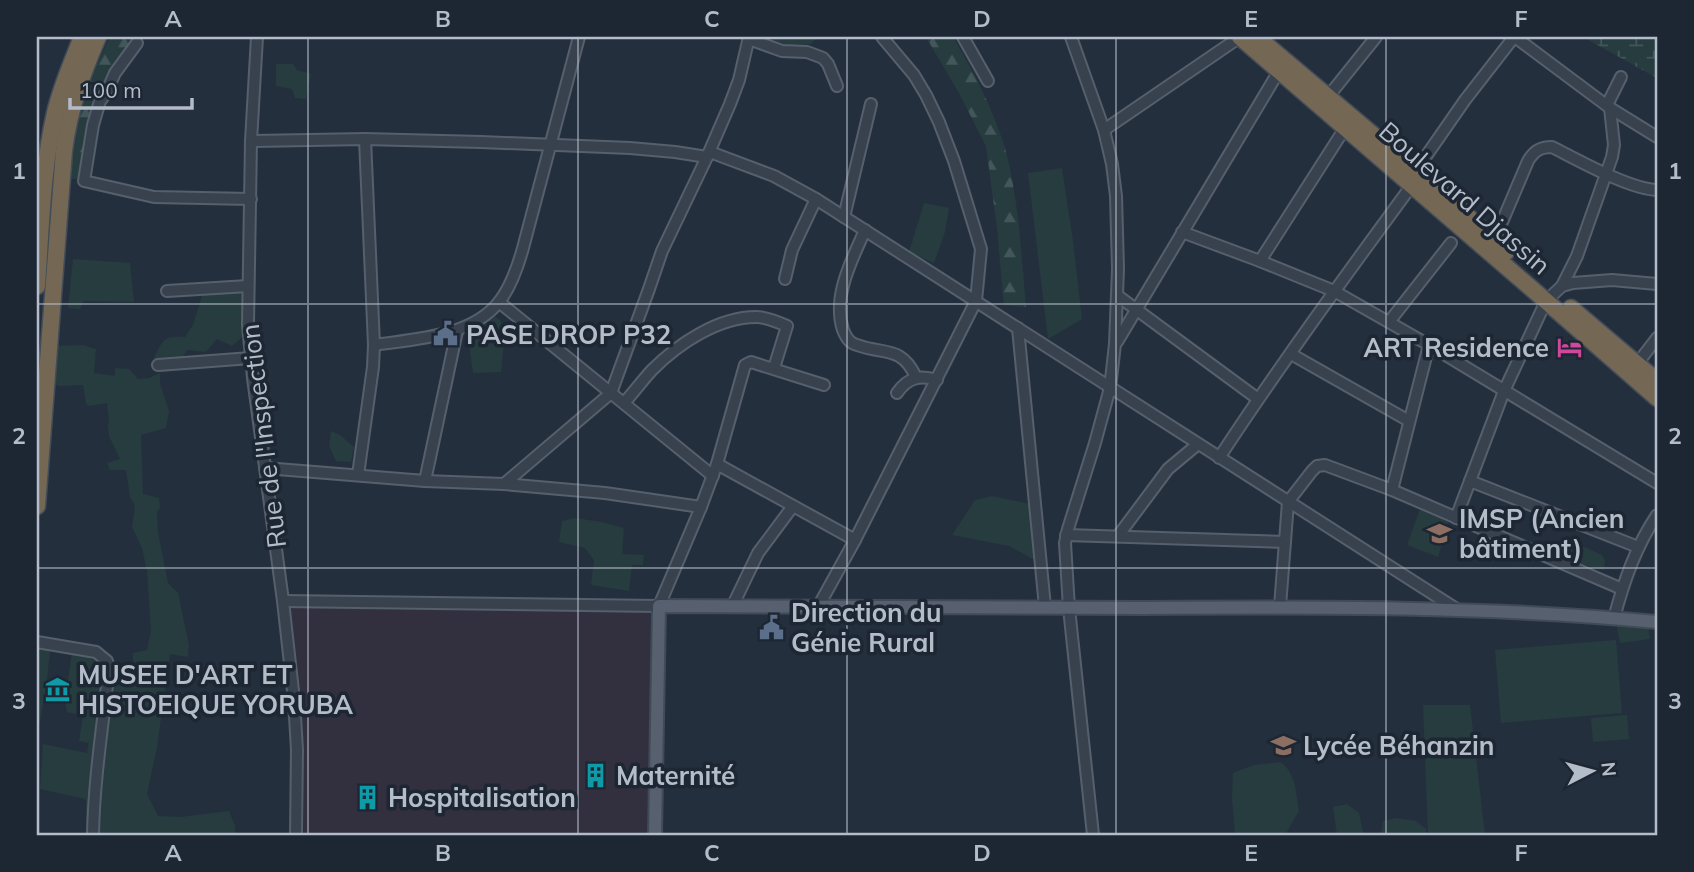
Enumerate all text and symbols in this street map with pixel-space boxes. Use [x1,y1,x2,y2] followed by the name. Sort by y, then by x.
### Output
[164,4,182,33] text: A
[435,4,451,33] text: B
[704,4,720,33] text: C
[973,4,991,33] text: D
[1244,4,1258,33] text: E
[1514,4,1528,33] text: F
[70,66,192,110] scale bar
[80,77,142,103] text: 100 m
[1372,114,1558,282] street label: Boulevard Djassin
[12,156,26,185] text: 1
[1668,156,1682,185] text: 1
[466,318,671,351] place label: PASE DROP P32
[432,320,460,348] public building icon: PASE DROP P32
[233,322,293,550] street label: Rue de l'Inspection
[1363,331,1549,364] place label: ART Residence
[1555,333,1583,361] hotel icon: ART Residence
[12,421,26,450] text: 2
[1668,421,1682,450] text: 2
[1459,502,1624,565] place label: IMSP (Ancien bâtiment)
[1425,519,1453,547] school or university icon: IMSP (Ancien bâtiment)
[791,596,941,659] place label: Direction du Génie Rural
[757,613,785,641] public building icon: Direction du Génie Rural
[78,658,353,721] place label: MUSEE D'ART ET HISTOEIQUE YORUBA
[44,675,72,703] museum icon: MUSEE D'ART ET HISTOEIQUE YORUBA
[12,686,26,715] text: 3
[1668,686,1682,715] text: 3
[1303,729,1495,762] place label: Lycée Béhanzin
[1269,731,1297,759] school or university icon: Lycée Béhanzin
[1558,736,1628,806] north arrow
[616,759,735,792] place label: Maternité
[582,761,610,789] building icon: Maternité
[1596,761,1622,778] text: N
[388,781,576,814] place label: Hospitalisation
[354,783,382,811] building icon: Hospitalisation
[164,838,182,867] text: A
[435,838,451,867] text: B
[704,838,720,867] text: C
[973,838,991,867] text: D
[1244,838,1258,867] text: E
[1514,838,1528,867] text: F

